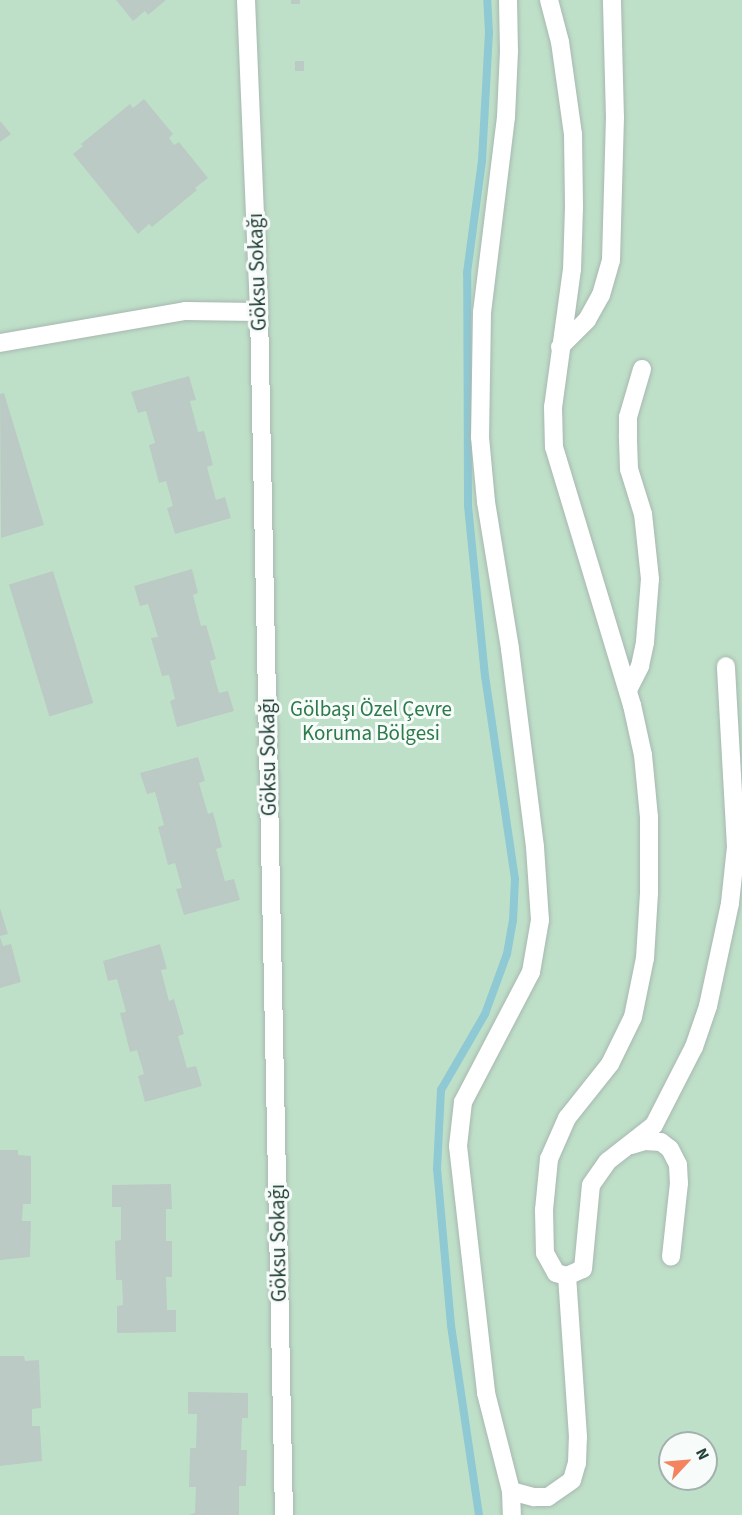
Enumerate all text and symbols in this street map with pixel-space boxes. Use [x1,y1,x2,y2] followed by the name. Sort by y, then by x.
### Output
[242,212,272,332] street label: Göksu Sokağı
[290,696,452,746] park label: Gölbaşı Özel Çevre Koruma Bölgesi
[254,698,282,816] street label: Göksu Sokağı
[264,1184,292,1302] street label: Göksu Sokağı
[658,1431,718,1491] north arrow
[690,1444,715,1464] text: N

